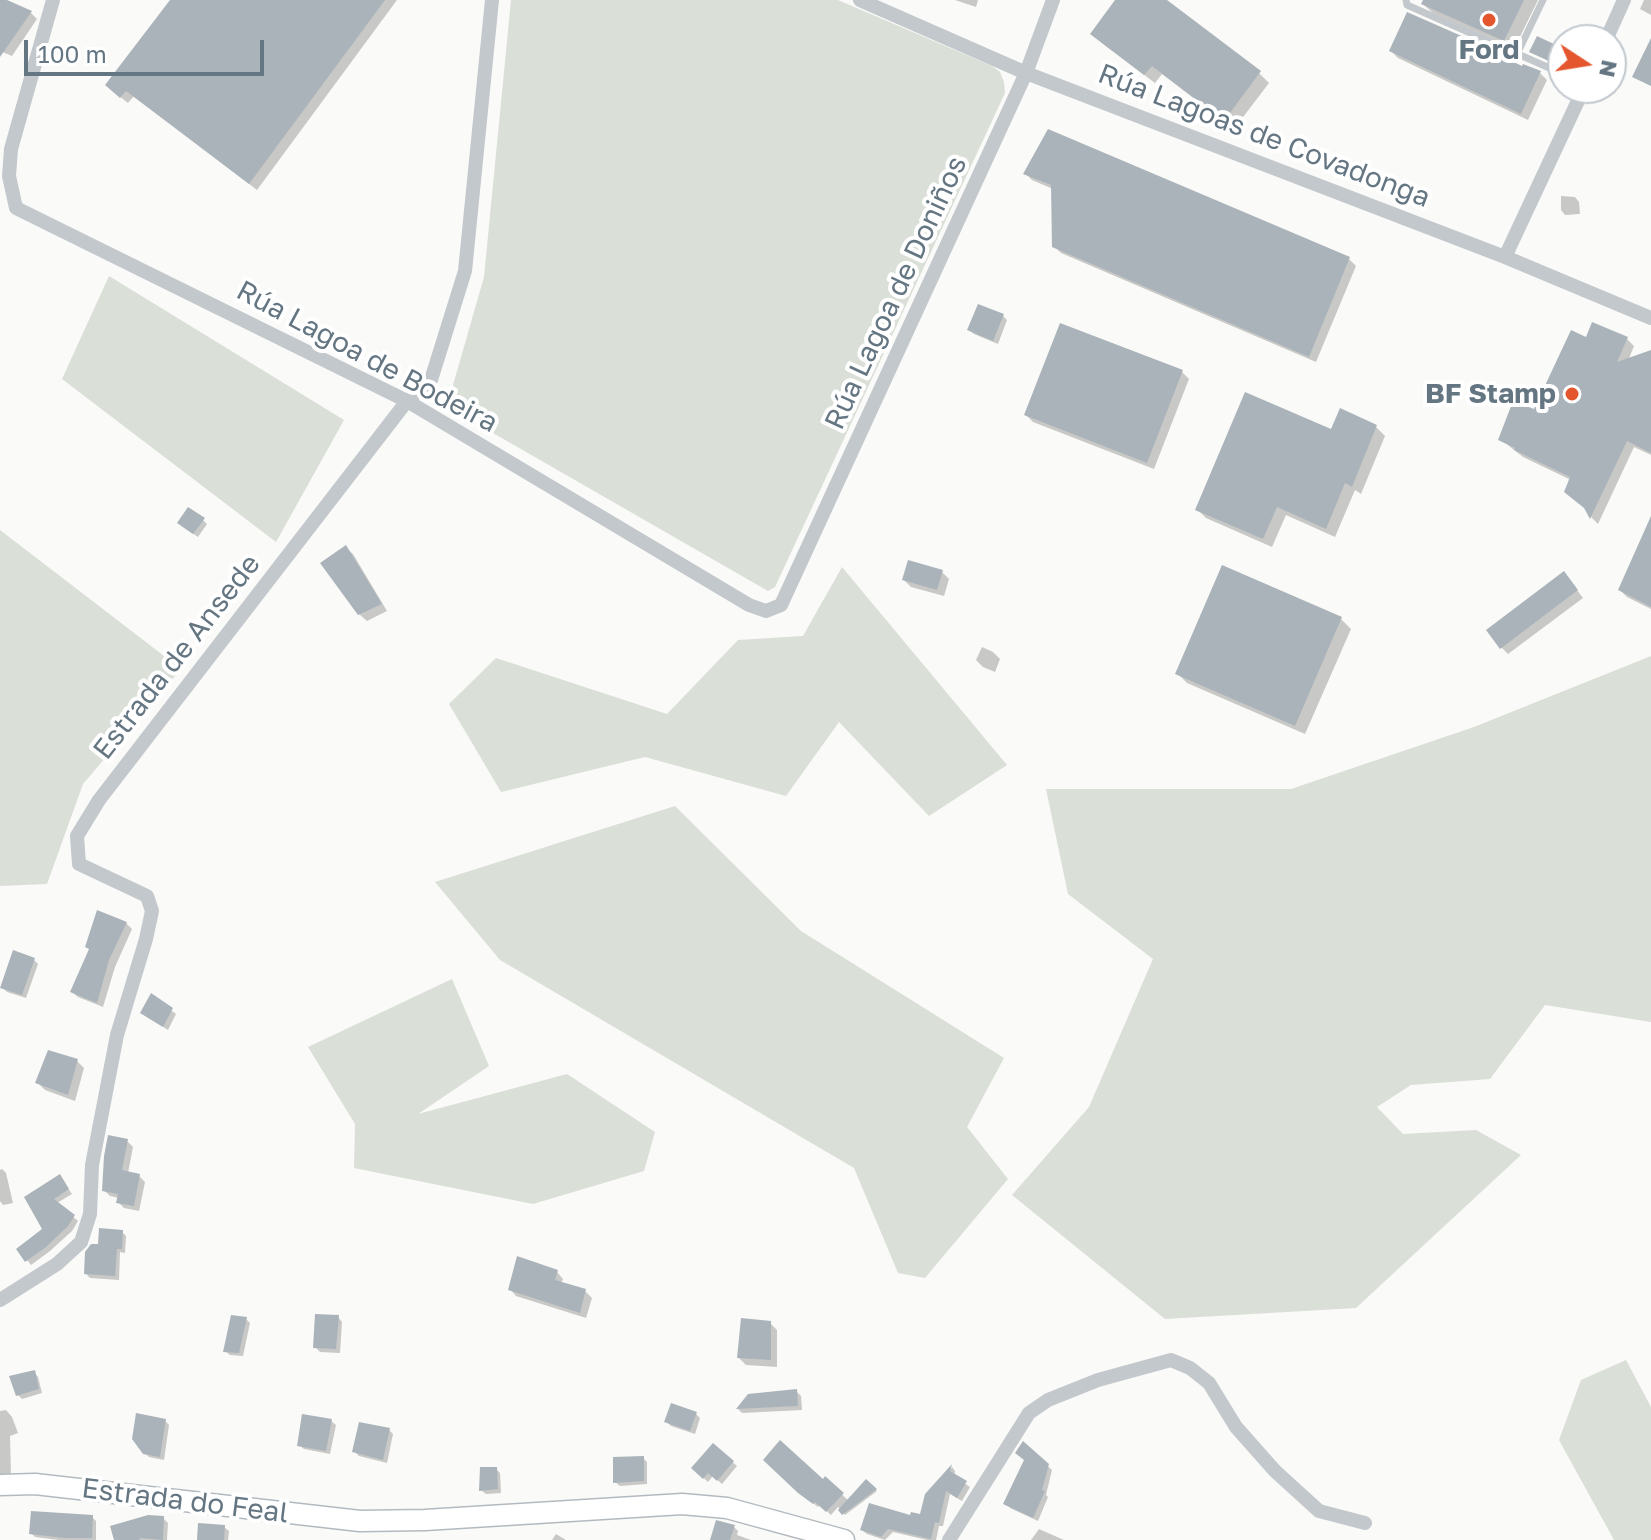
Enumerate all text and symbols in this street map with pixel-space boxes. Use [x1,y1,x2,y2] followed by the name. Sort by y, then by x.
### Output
[1480,11,1498,29] marker: Ford
[28,24,268,74] scale bar
[1547,24,1627,104] north arrow
[1459,33,1519,67] place label: Ford
[38,39,107,68] text: 100 m
[1093,57,1435,215] street label: Rúa Lagoas de Covadonga
[1594,58,1624,80] text: N
[818,151,974,435] street label: Rúa Lagoa de Doniños
[231,274,503,440] street label: Rúa Lagoa de Bodeira
[1425,377,1556,411] place label: BF Stamp
[1563,385,1581,403] marker: BF Stamp
[87,548,267,766] street label: Estrada de Ansede
[80,1472,290,1530] street label: Estrada do Feal

